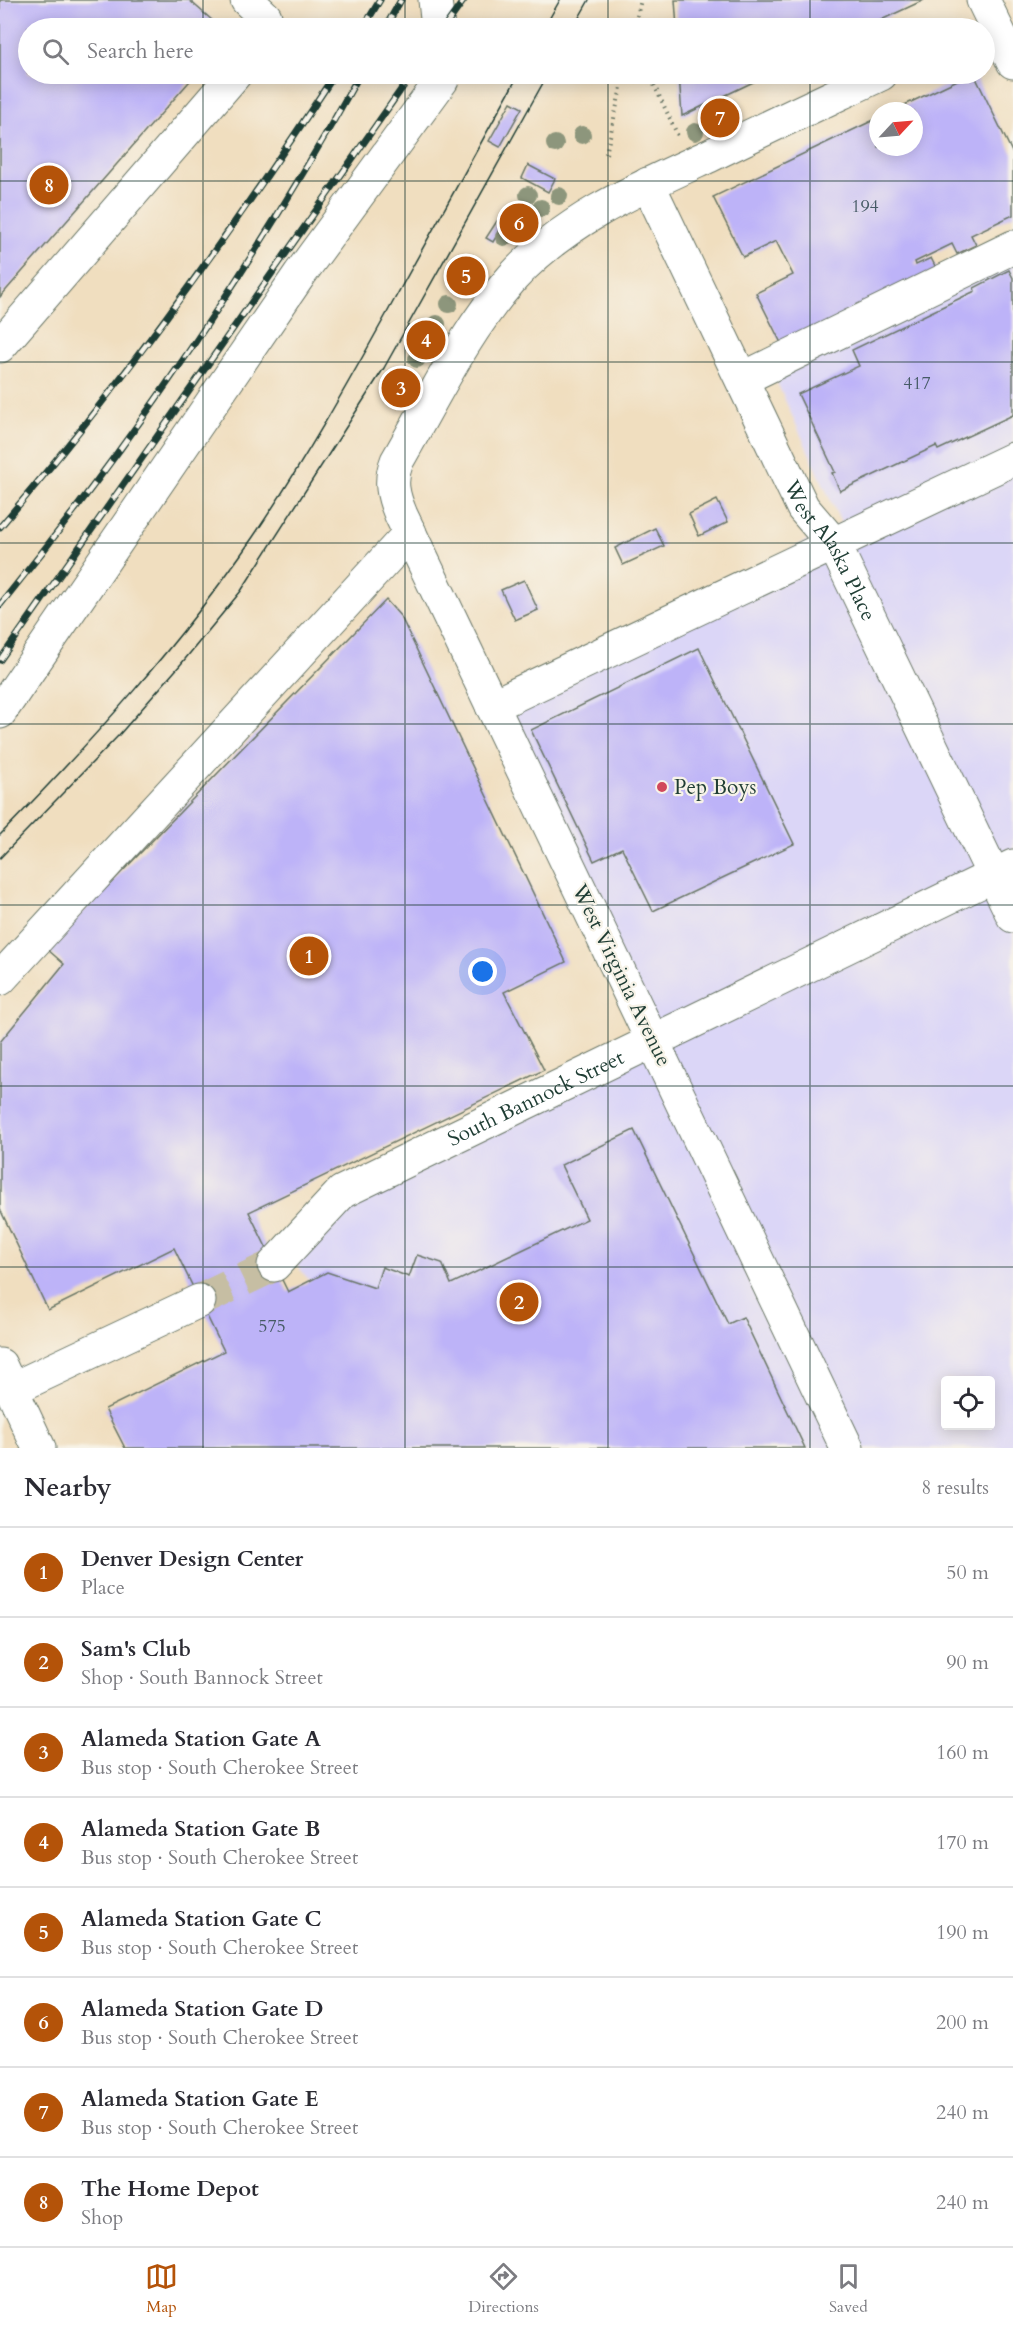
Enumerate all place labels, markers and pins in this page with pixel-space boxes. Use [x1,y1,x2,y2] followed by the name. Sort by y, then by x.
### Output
[700,96,740,140] pin: 7
[29,162,68,207] pin: 8
[500,200,538,246] pin: 6
[446,254,486,298] pin: 5
[406,318,446,362] pin: 4
[382,366,420,410] pin: 3
[674,773,757,802] place label: Pep Boys
[655,780,669,794] marker: Pep Boys
[290,934,328,978] pin: 1
[500,1280,538,1324] pin: 2

